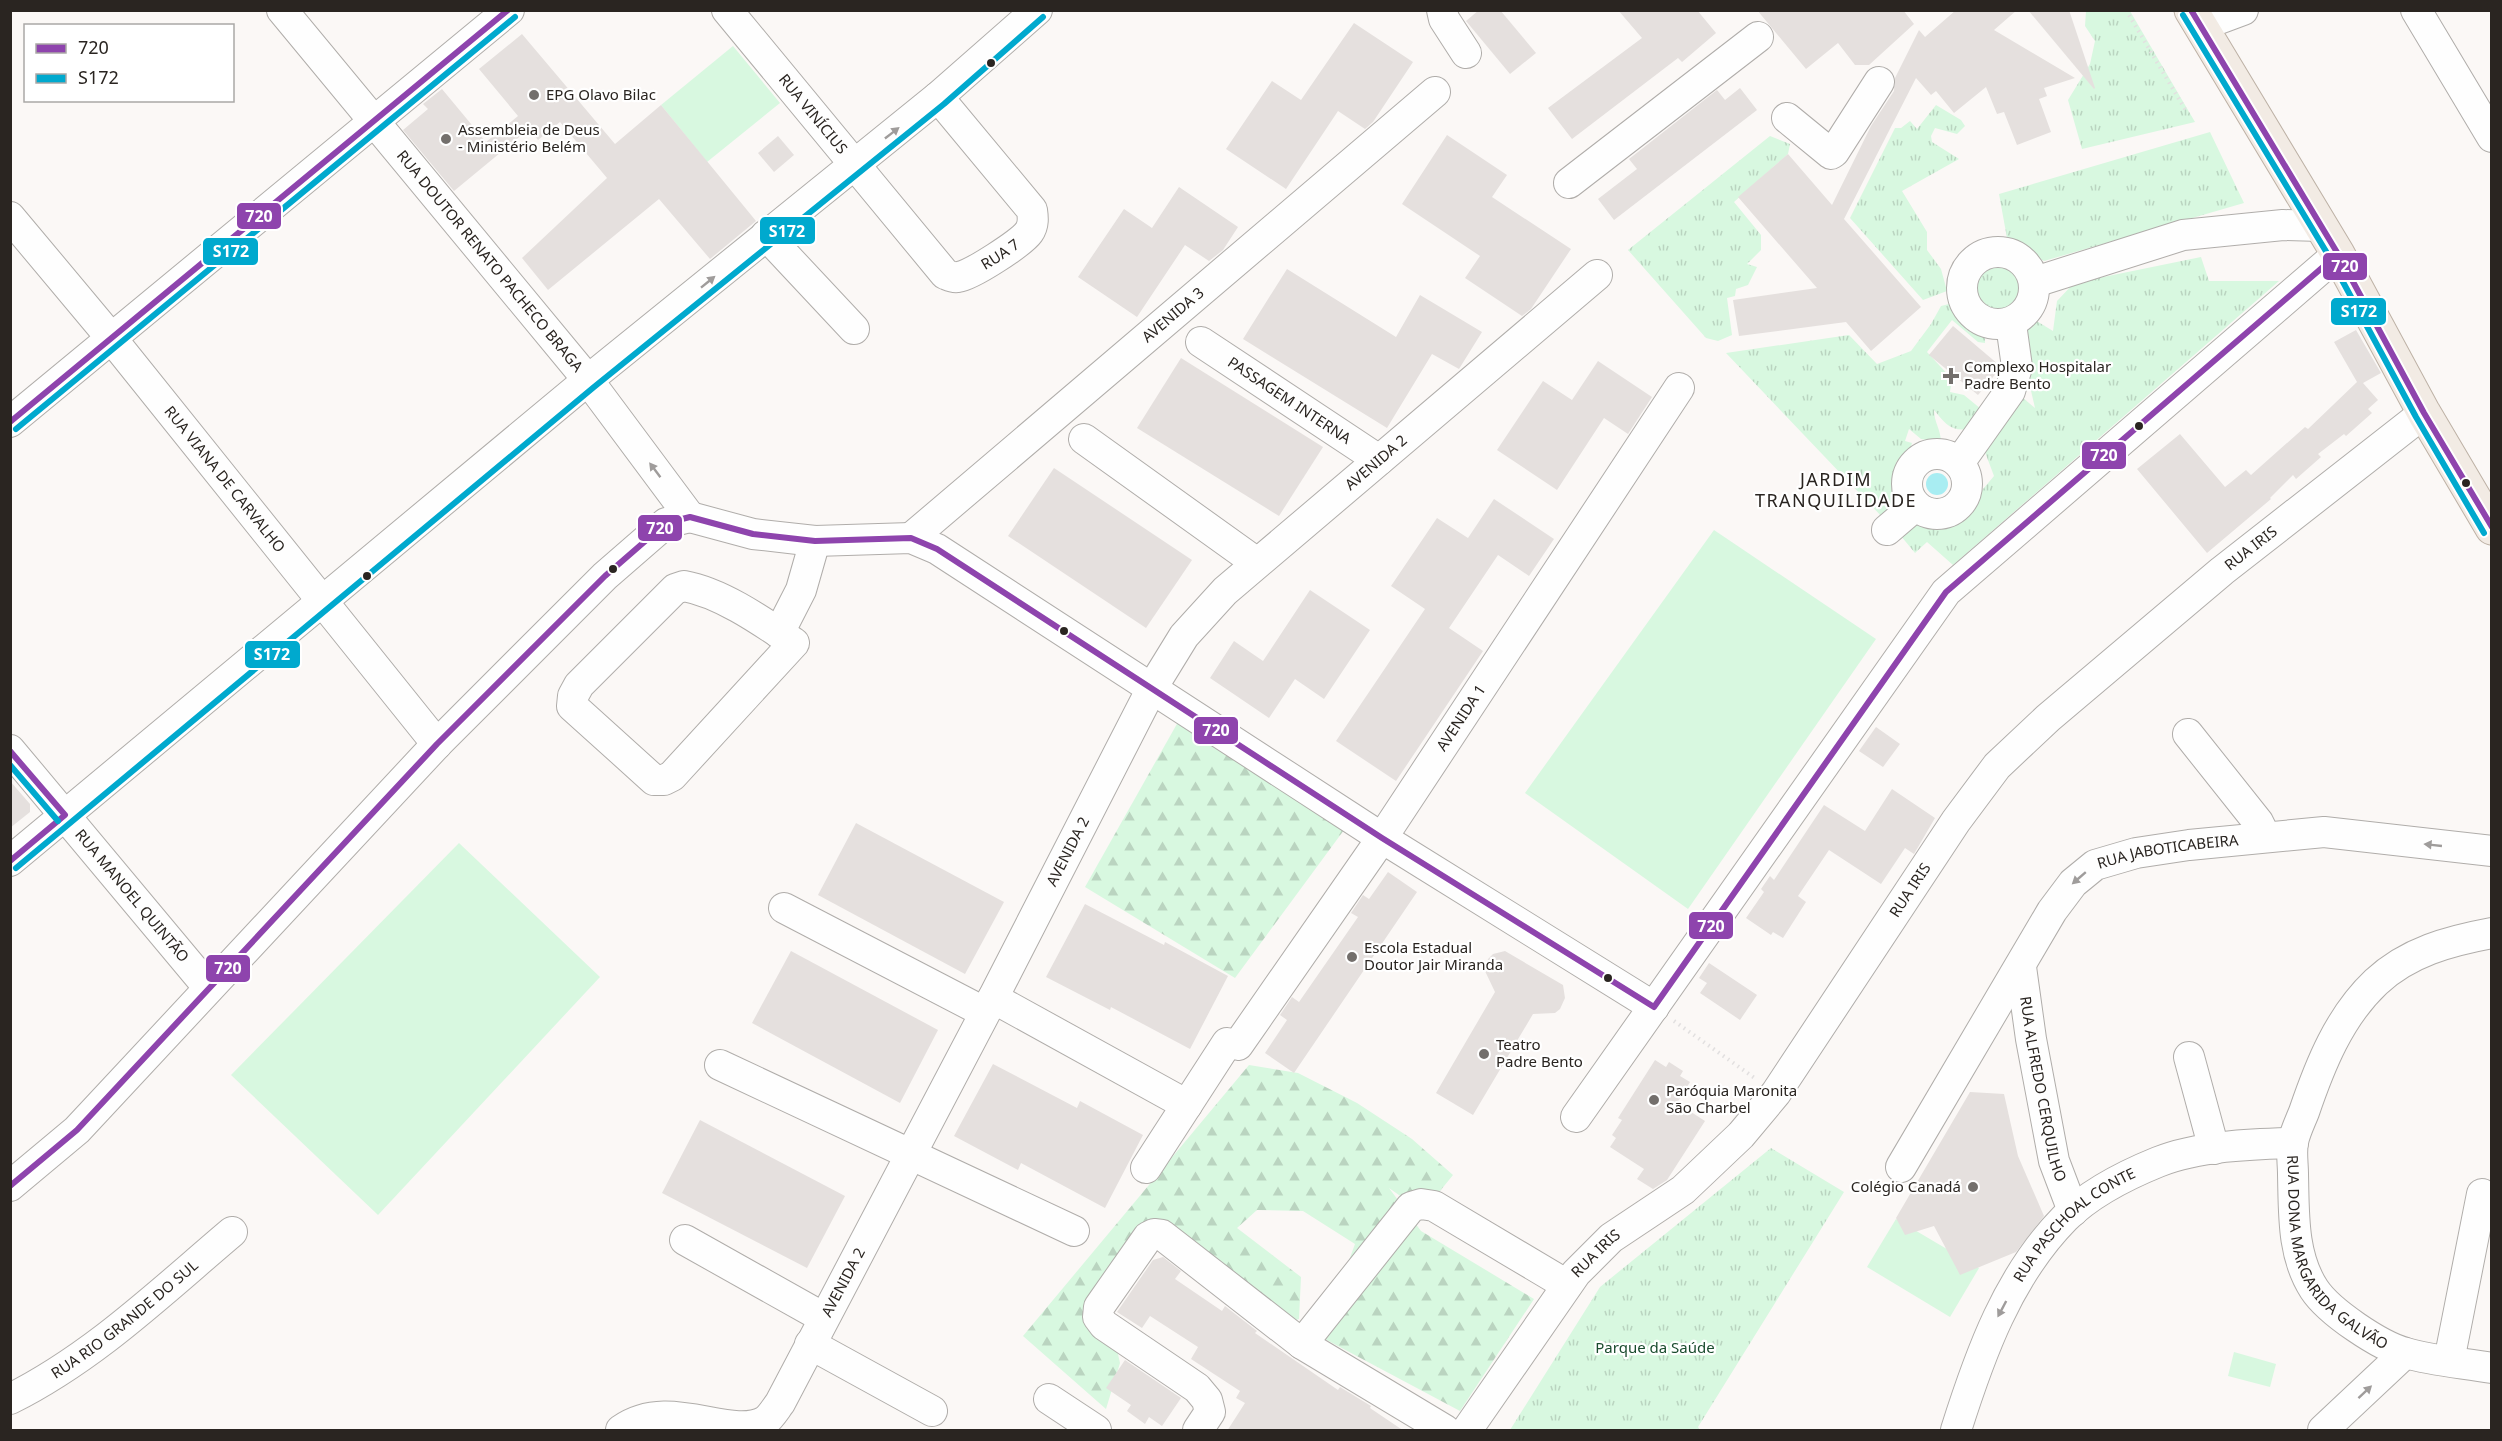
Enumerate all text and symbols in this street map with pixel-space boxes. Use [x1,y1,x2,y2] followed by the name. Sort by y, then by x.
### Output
[24,24,234,102] legend
[78,35,109,59] text: 720
[985,57,997,69] unlabelled marker
[78,65,119,89] text: S172
[775,69,853,158] street label: RUA VINÍCIUS
[546,84,656,104] place label: EPG Olavo Bilac
[527,88,541,102] marker: EPG Olavo Bilac
[458,119,600,156] place label: Assembleia de Deus - Ministério Belém
[885,127,900,139] one-way arrow
[439,132,453,146] marker: Assembleia de Deus - Ministério Belém
[393,146,588,376] street label: RUA DOUTOR RENATO PACHECO BRAGA
[236,202,282,230] line badge: 720
[245,205,273,227] text: 720
[759,216,816,245] line badge: S172
[769,220,805,242] text: S172
[977,234,1023,274] street label: RUA 7
[202,237,259,266] line badge: S172
[213,240,249,262] text: S172
[2322,252,2368,281] line badge: 720
[2331,255,2359,277] text: 720
[700,276,715,289] one-way arrow
[1137,282,1208,346] street label: AVENIDA 3
[2330,297,2387,326] line badge: S172
[2341,300,2377,322] text: S172
[1224,352,1356,448] street label: PASSAGEM INTERNA
[1964,356,2111,393] place label: Complexo Hospitalar Padre Bento
[1942,367,1960,385] marker: Complexo Hospitalar Padre Bento
[160,401,290,556] street label: RUA VIANA DE CARVALHO
[2133,420,2145,432] unlabelled marker
[1340,430,1411,494] street label: AVENIDA 2
[2081,441,2127,470] line badge: 720
[2090,444,2118,466] text: 720
[649,462,661,478] one-way arrow
[1755,467,1917,512] district label: JARDIM TRANQUILIDADE
[2460,477,2472,489] unlabelled marker
[637,514,683,542] line badge: 720
[646,517,674,539] text: 720
[2220,521,2281,574] street label: RUA IRIS
[607,563,619,575] unlabelled marker
[361,570,373,582] unlabelled marker
[1058,625,1070,637] unlabelled marker
[244,640,301,669] line badge: S172
[254,643,290,665] text: S172
[1431,680,1490,754] street label: AVENIDA 1
[1193,716,1239,745] line badge: 720
[1202,719,1230,741] text: 720
[1041,813,1093,889] street label: AVENIDA 2
[71,824,194,966] street label: RUA MANOEL QUINTÃO
[2095,829,2240,873] street label: RUA JABOTICABEIRA
[2424,841,2443,850] one-way arrow
[1884,858,1935,921] street label: RUA IRIS
[2071,872,2087,885] one-way arrow
[1688,911,1734,940] line badge: 720
[1697,915,1725,937] text: 720
[1364,937,1503,974] place label: Escola Estadual Doutor Jair Miranda
[1345,950,1359,964] marker: Escola Estadual Doutor Jair Miranda
[205,954,251,983] line badge: 720
[214,957,242,979] text: 720
[1602,972,1614,984] unlabelled marker
[2016,995,2072,1184] street label: RUA ALFREDO CERQUILHO
[1496,1034,1583,1071] place label: Teatro Padre Bento
[1477,1047,1491,1061] marker: Teatro Padre Bento
[1666,1080,1797,1117] place label: Paróquia Maronita São Charbel
[1647,1093,1661,1107] marker: Paróquia Maronita São Charbel
[2283,1154,2392,1353] street label: RUA DONA MARGARIDA GALVÃO
[2008,1162,2138,1285] street label: RUA PASCHOAL CONTE
[1851,1176,1961,1196] place label: Colégio Canadá
[1966,1180,1980,1194] marker: Colégio Canadá
[1566,1224,1624,1281] street label: RUA IRIS
[816,1244,869,1320] street label: AVENIDA 2
[47,1255,202,1383] street label: RUA RIO GRANDE DO SUL
[1997,1300,2007,1317] one-way arrow
[1595,1337,1715,1357] park label: Parque da Saúde
[2357,1386,2371,1400] one-way arrow

